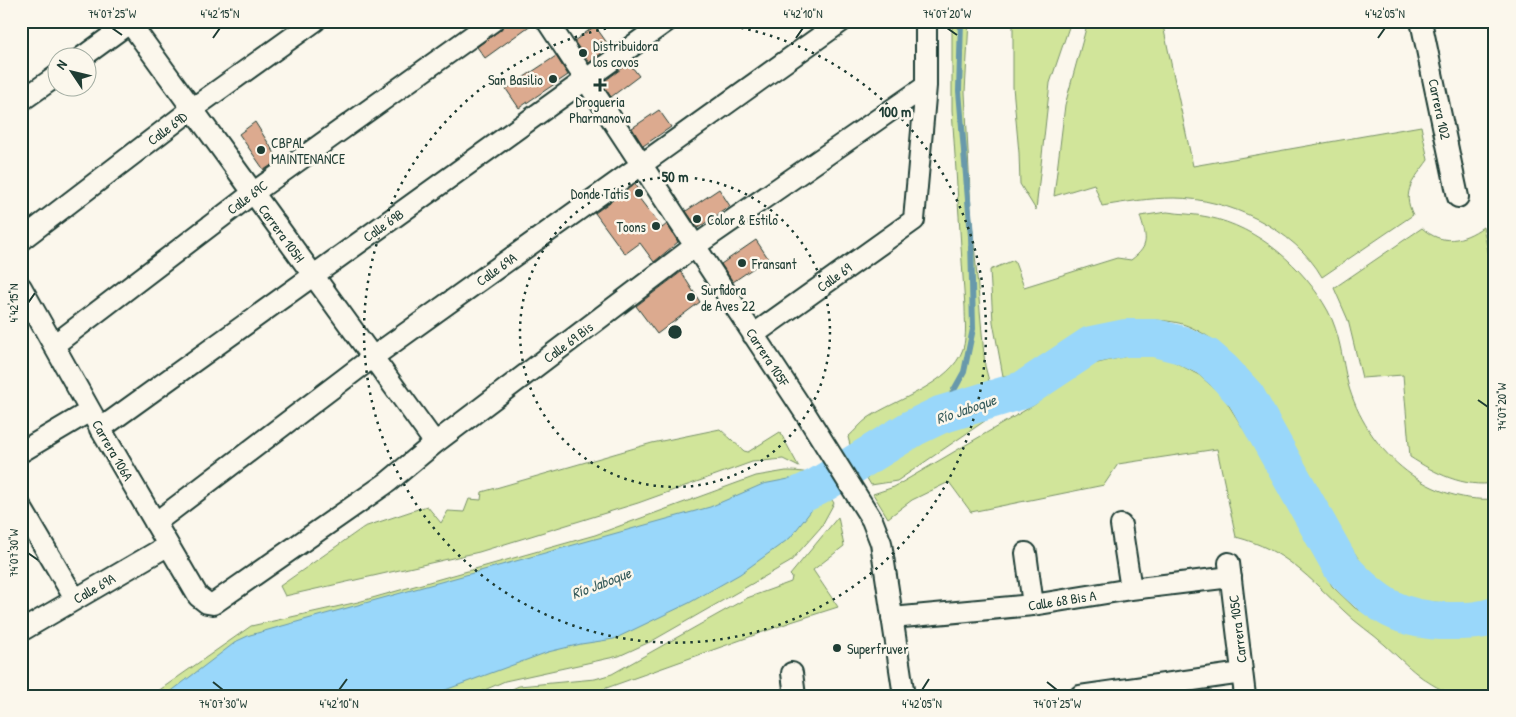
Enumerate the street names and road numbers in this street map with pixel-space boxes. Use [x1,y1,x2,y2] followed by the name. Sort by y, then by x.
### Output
[1424,77,1456,141] street label: Carrera 102
[143,107,191,149] street label: Calle 69D
[223,175,271,219] street label: Calle 69C
[254,200,310,266] street label: Carrera 105H
[359,204,407,246] street label: Calle 69B
[472,248,520,290] street label: Calle 69A
[813,258,855,296] street label: Calle 69
[539,317,597,367] street label: Calle 69 Bis
[742,324,794,391] street label: Carrera 105F
[88,416,138,484] street label: Carrera 106A
[70,568,119,608] street label: Calle 69A
[1027,585,1097,615] street label: Calle 68 Bis A
[1223,593,1251,664] street label: Carrera 105C

